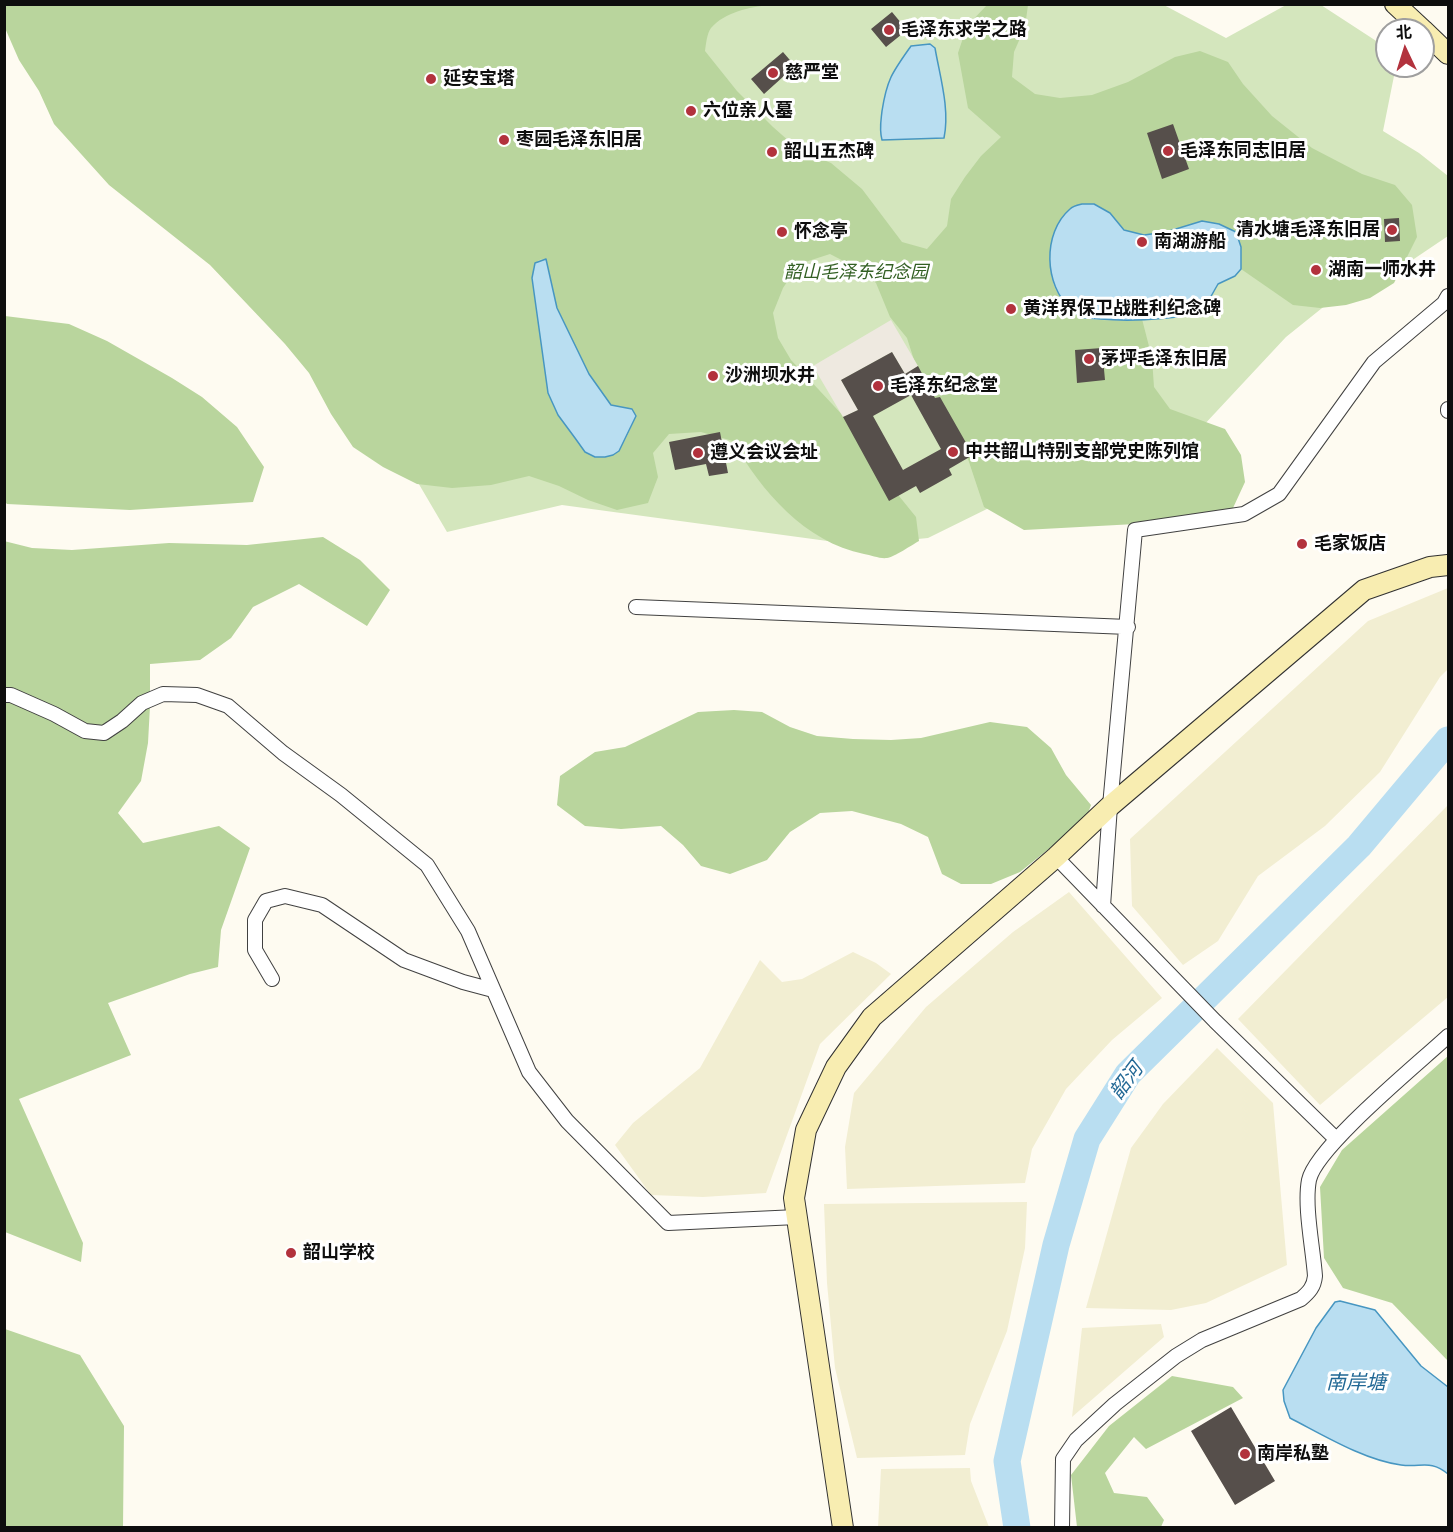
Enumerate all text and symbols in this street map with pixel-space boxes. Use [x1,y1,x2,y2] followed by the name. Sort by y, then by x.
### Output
[1375,18,1435,78] north arrow
[901,19,1027,41] place label: 毛泽东求学之路
[1395,21,1413,44] text: 北
[882,23,896,37] marker: 毛泽东求学之路
[785,62,839,84] place label: 慈严堂
[766,66,780,80] marker: 慈严堂
[443,68,515,90] place label: 延安宝塔
[424,72,438,86] marker: 延安宝塔
[703,100,793,122] place label: 六位亲人墓
[684,104,698,118] marker: 六位亲人墓
[516,129,642,151] place label: 枣园毛泽东旧居
[497,133,511,147] marker: 枣园毛泽东旧居
[1180,140,1306,162] place label: 毛泽东同志旧居
[784,141,874,163] place label: 韶山五杰碑
[1161,144,1175,158] marker: 毛泽东同志旧居
[765,145,779,159] marker: 韶山五杰碑
[1236,219,1380,241] place label: 清水塘毛泽东旧居
[794,221,848,243] place label: 怀念亭
[1385,223,1399,237] marker: 清水塘毛泽东旧居
[775,225,789,239] marker: 怀念亭
[1154,231,1226,253] place label: 南湖游船
[1135,235,1149,249] marker: 南湖游船
[1328,259,1436,281] place label: 湖南一师水井
[784,262,928,284] park label: 韶山毛泽东纪念园
[1309,263,1323,277] marker: 湖南一师水井
[1023,298,1221,320] place label: 黄洋界保卫战胜利纪念碑
[1004,302,1018,316] marker: 黄洋界保卫战胜利纪念碑
[1101,348,1227,370] place label: 茅坪毛泽东旧居
[1082,352,1096,366] marker: 茅坪毛泽东旧居
[725,365,815,387] place label: 沙洲坝水井
[706,369,720,383] marker: 沙洲坝水井
[890,375,998,397] place label: 毛泽东纪念堂
[871,379,885,393] marker: 毛泽东纪念堂
[965,441,1199,463] place label: 中共韶山特别支部党史陈列馆
[710,442,818,464] place label: 遵义会议会址
[946,445,960,459] marker: 中共韶山特别支部党史陈列馆
[691,446,705,460] marker: 遵义会议会址
[1314,533,1386,555] place label: 毛家饭店
[1295,537,1309,551] marker: 毛家饭店
[1105,1058,1149,1104] water label: 韶河
[303,1242,375,1264] place label: 韶山学校
[284,1246,298,1260] marker: 韶山学校
[1326,1371,1386,1395] water label: 南岸塘
[1257,1443,1329,1465] place label: 南岸私塾
[1238,1447,1252,1461] marker: 南岸私塾

